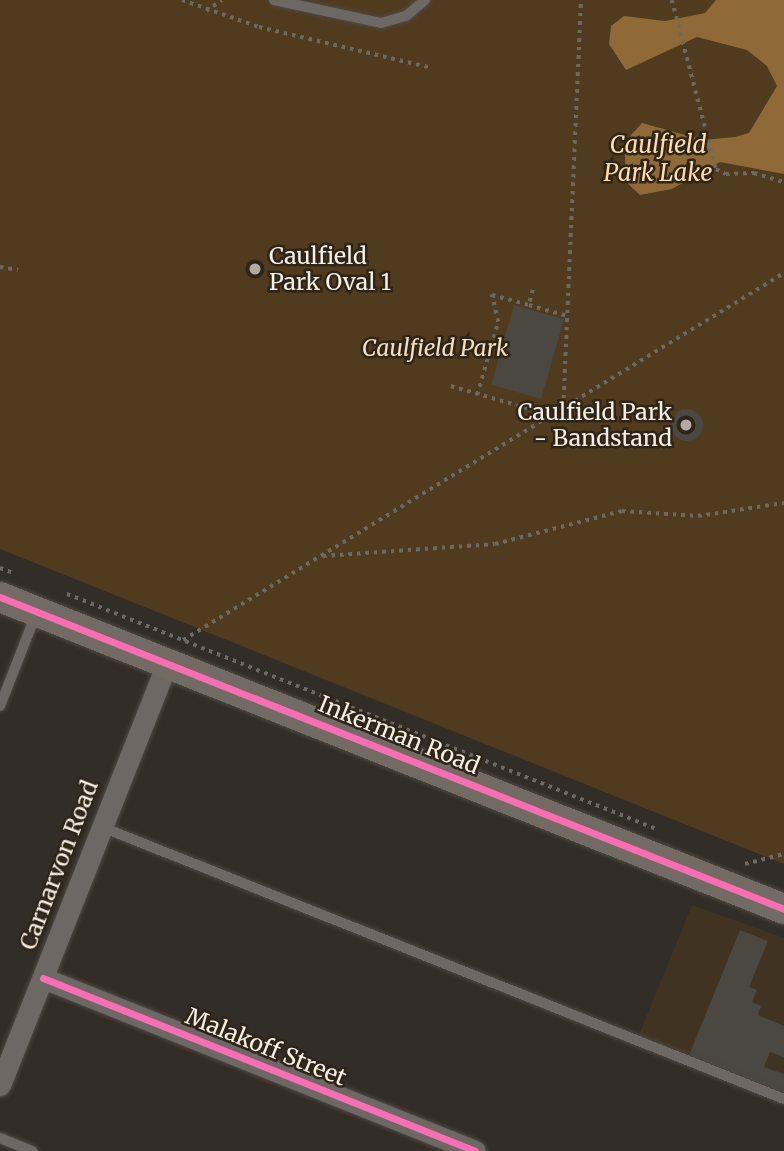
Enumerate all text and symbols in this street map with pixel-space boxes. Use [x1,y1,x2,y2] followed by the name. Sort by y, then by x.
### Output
[604,131,712,187] water label: Caulfield Park Lake
[269,242,391,296] place label: Caulfield Park Oval 1
[247,261,263,277] marker: Caulfield Park Oval 1
[362,334,508,362] park label: Caulfield Park
[517,398,672,452] place label: Caulfield Park - Bandstand
[678,417,694,433] marker: Caulfield Park - Bandstand
[314,690,484,780] street label: Inkerman Road
[14,776,104,954] street label: Carnarvon Road
[182,1002,350,1092] street label: Malakoff Street

